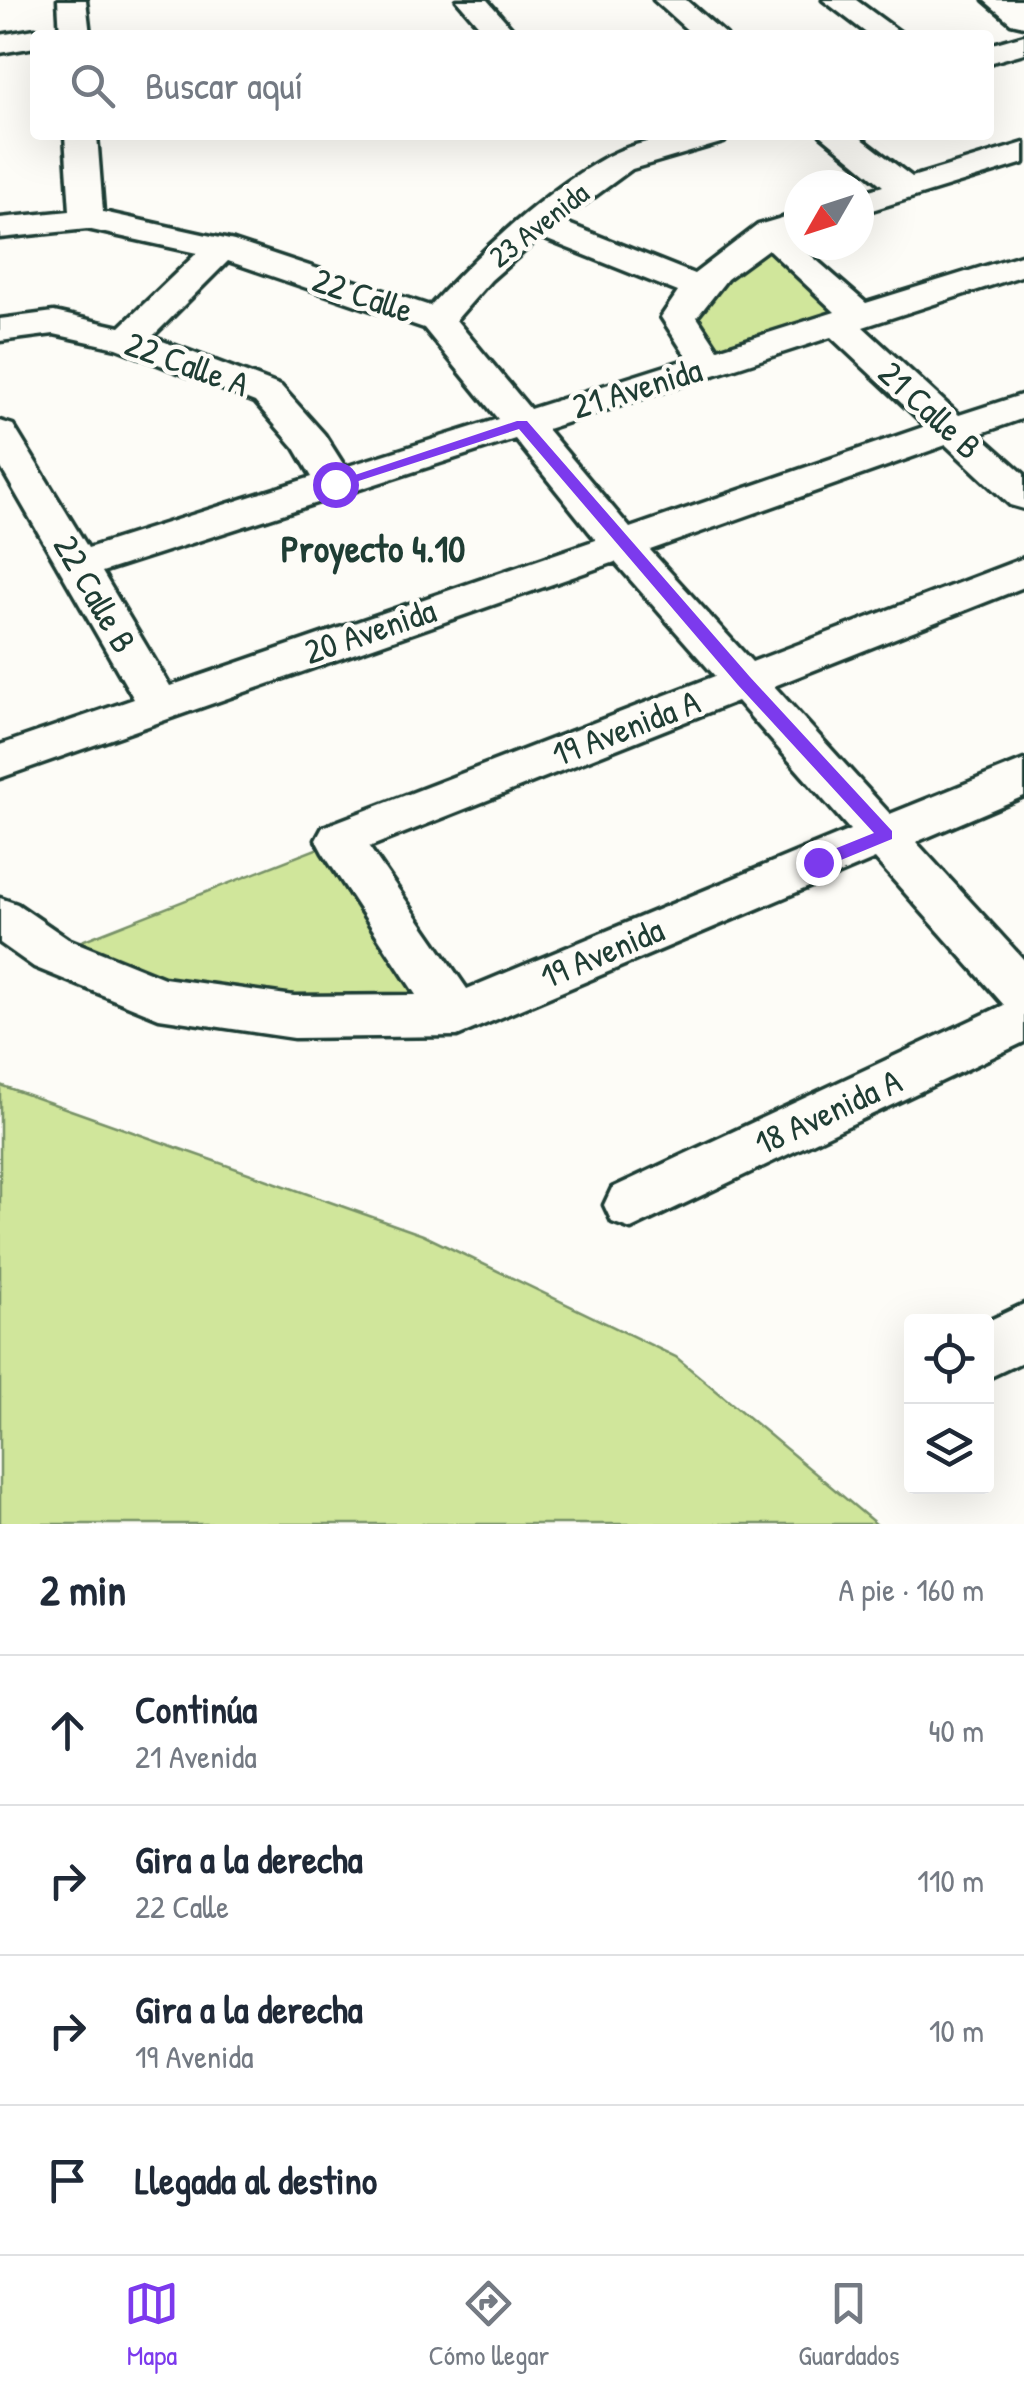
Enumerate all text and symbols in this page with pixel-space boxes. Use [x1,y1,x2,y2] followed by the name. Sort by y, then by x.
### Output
[30,30,994,140] search box
[65,58,120,113] icon: search
[145,59,303,111] text: Buscar aquí
[784,170,874,260] north arrow
[480,172,597,276] street label: 23 Avenida
[307,256,419,333] street label: 22 Calle
[119,320,255,407] street label: 22 Calle A
[566,346,708,429] street label: 21 Avenida
[869,350,992,469] street label: 21 Calle B
[313,462,359,508] route start
[281,522,465,575] district label: Proyecto 4.10
[43,526,148,661] street label: 22 Calle B
[298,586,442,675] street label: 20 Avenida
[545,678,706,777] street label: 19 Avenida A
[796,840,842,886] route end
[533,905,671,999] street label: 19 Avenida
[747,1057,909,1166] street label: 18 Avenida A
[904,1314,994,1494] map controls
[904,1314,994,1404] button: locate
[904,1404,994,1494] button: layers
[40,1561,126,1618] text: 2 min
[838,1568,984,1611] text: A pie · 160 m
[135,1683,257,1735] text: Continúa
[40,1703,95,1758] icon: ahead
[929,1709,984,1752] text: 40 m
[135,1735,257,1778] text: 21 Avenida
[135,1833,363,1885] text: Gira a la derecha
[40,1853,95,1908] icon: right
[917,1859,984,1902] text: 110 m
[135,1885,229,1928] text: 22 Calle
[135,1983,363,2035] text: Gira a la derecha
[40,2003,95,2058] icon: right
[929,2009,984,2052] text: 10 m
[135,2035,254,2078] text: 19 Avenida
[40,2153,95,2208] icon: arrive
[135,2154,377,2206] text: Llegada al destino
[124,2276,179,2374] tab: Mapa
[428,2276,549,2374] tab: Cómo llegar
[798,2276,899,2374] tab: Guardados

